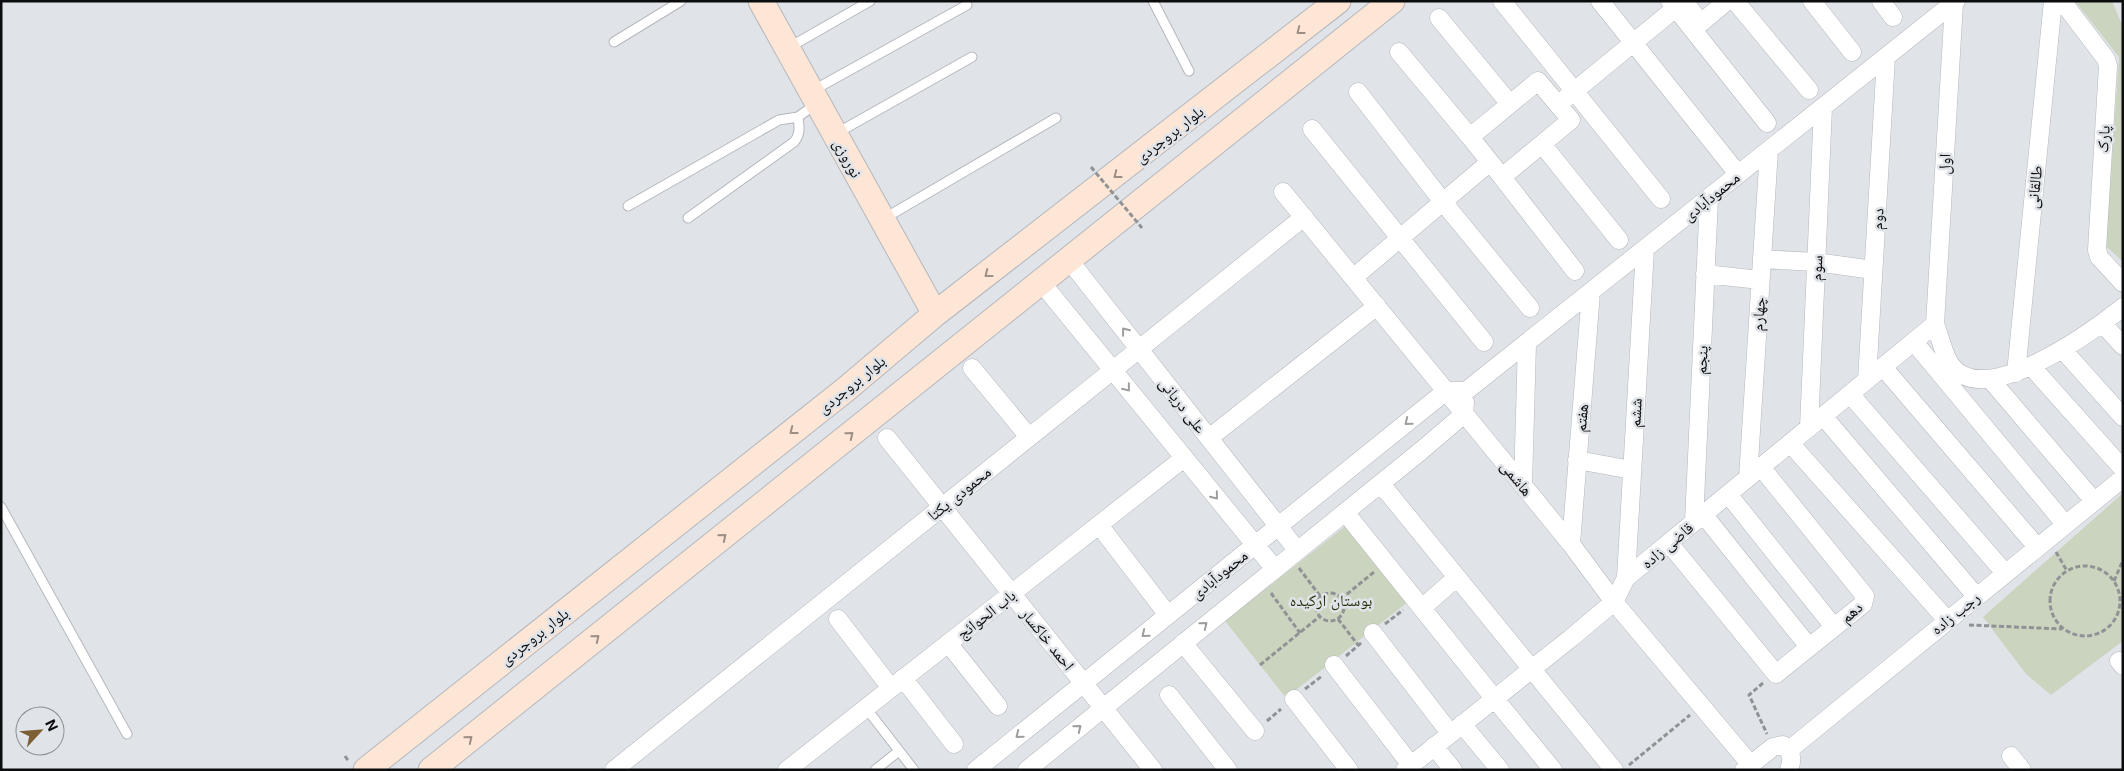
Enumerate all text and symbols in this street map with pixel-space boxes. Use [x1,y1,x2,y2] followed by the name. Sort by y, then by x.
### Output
[1296,26,1305,35] one-way arrow
[1131,101,1208,168] street label: بلوار بروجردی
[2092,124,2114,153] street label: پارک
[828,135,867,182] street label: نوروزی
[1933,153,1956,175] street label: اول
[2022,164,2047,210] street label: طالقانی
[1678,167,1744,226] street label: محمودآبادی
[1114,169,1123,177] one-way arrow
[1866,208,1889,231] street label: دوم
[1805,255,1828,281] street label: سوم
[984,268,994,277] one-way arrow
[1747,296,1770,332] street label: چهارم
[1121,328,1130,337] one-way arrow
[1690,345,1713,375] street label: پنجم
[813,350,890,418] street label: بلوار بروجردی
[1154,373,1211,437] street label: علی دریانی
[1122,382,1130,391] one-way arrow
[1624,398,1647,428] street label: ششم
[1570,403,1593,433] street label: هفتم
[1405,417,1414,425] one-way arrow
[790,425,799,433] one-way arrow
[844,433,853,441] one-way arrow
[1496,456,1537,501] street label: هاشمی
[923,461,995,525] street label: محمودی یکتا
[1210,490,1219,499] one-way arrow
[1637,517,1698,573] street label: قاضی زاده
[717,534,726,542] one-way arrow
[1186,545,1252,604] street label: محمودآبادی
[952,585,1020,644] street label: باب الحوائج
[1927,587,1983,639] street label: رجب زاده
[1290,590,1372,611] park label: بوستان ارکیده
[1836,597,1867,628] street label: دهم
[496,603,573,670] street label: بلوار بروجردی
[1016,603,1079,674] street label: احمد خاکسار
[1199,622,1208,631] one-way arrow
[1142,628,1151,636] one-way arrow
[590,635,599,643] one-way arrow
[15,706,65,756] north arrow
[42,717,62,734] text: N
[1073,724,1082,733] one-way arrow
[1015,730,1024,739] one-way arrow
[463,737,472,745] one-way arrow

